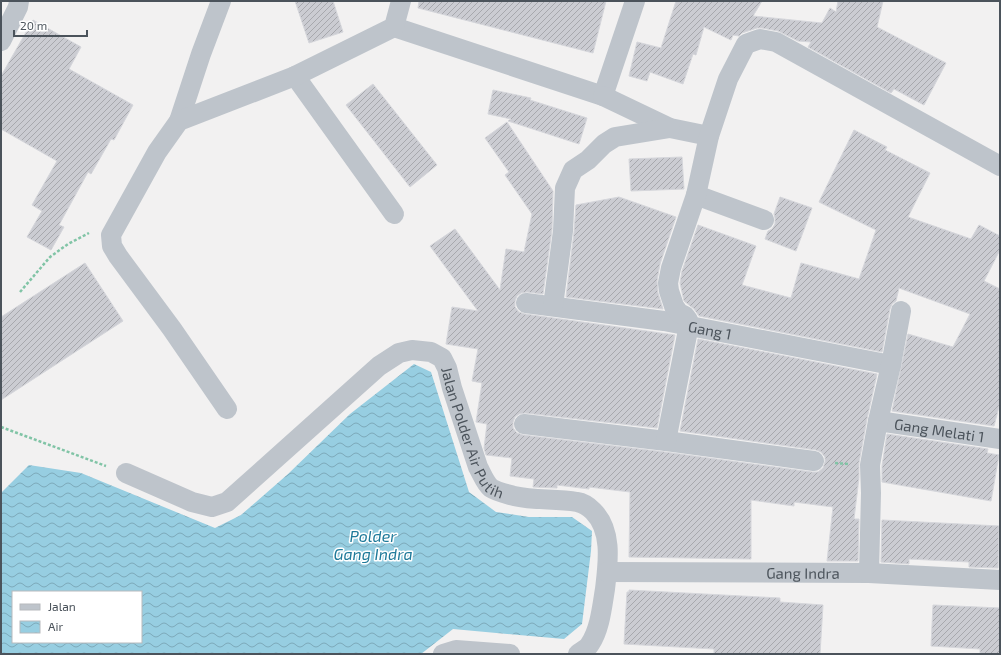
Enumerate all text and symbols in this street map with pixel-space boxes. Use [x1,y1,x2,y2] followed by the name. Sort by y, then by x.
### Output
[14,12,87,38] scale bar
[20,18,47,32] text: 20 m
[687,317,733,343] street label: Gang 1
[438,365,506,502] street label: Jalan Polder Air Putih
[893,415,986,446] street label: Gang Melati 1
[333,526,413,563] water label: Polder Gang Indra
[766,564,840,582] street label: Gang Indra
[12,591,142,643] legend
[48,599,76,613] text: Jalan
[48,619,63,633] text: Air

